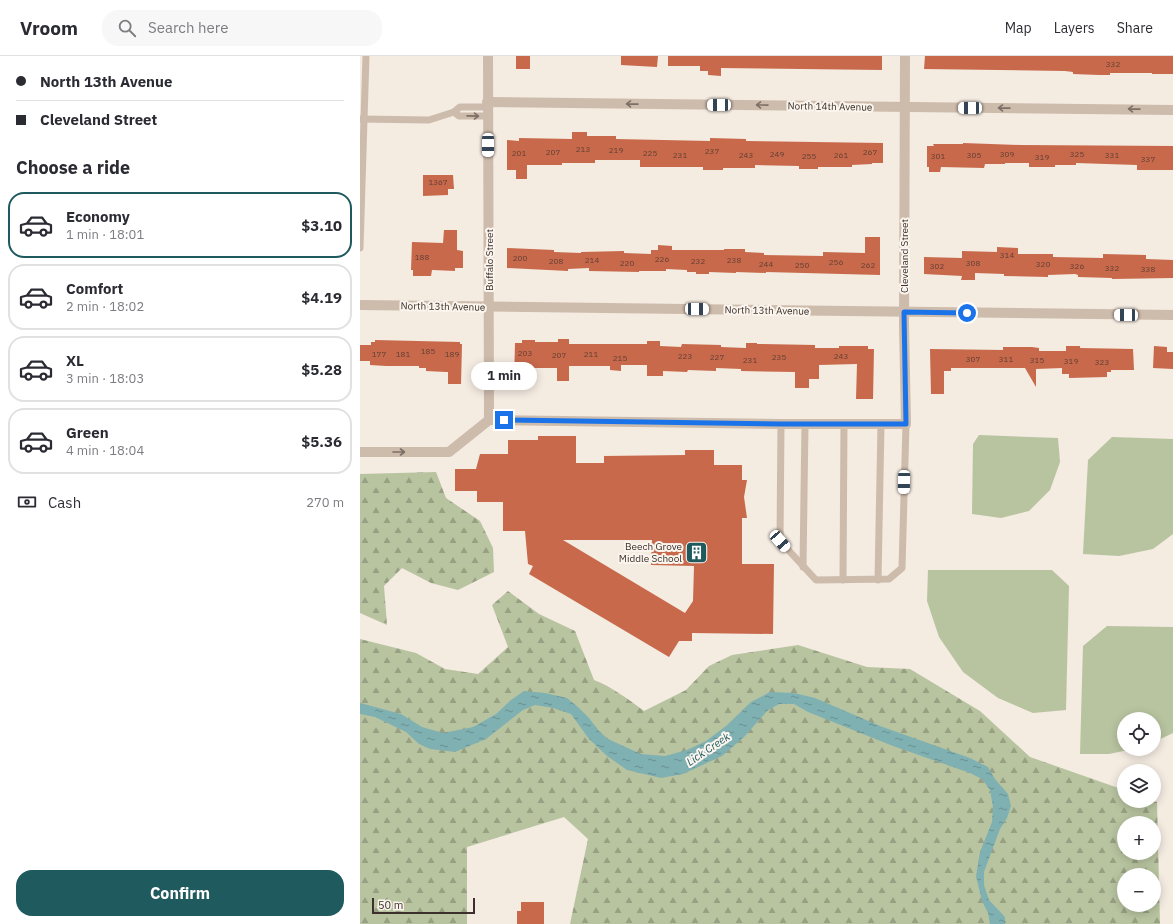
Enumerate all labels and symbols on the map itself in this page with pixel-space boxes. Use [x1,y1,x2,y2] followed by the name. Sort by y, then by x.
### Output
[1106,59,1120,69] house number: 332
[707,99,731,111] car
[787,99,873,114] street label: North 14th Avenue
[626,100,639,108] one-way arrow
[756,101,769,109] one-way arrow
[958,102,982,114] car
[998,104,1011,112] one-way arrow
[1128,105,1141,113] one-way arrow
[466,112,479,120] one-way arrow
[482,133,494,157] car
[576,144,590,154] house number: 213
[609,145,623,155] house number: 219
[705,146,719,156] house number: 237
[546,147,560,157] house number: 207
[863,147,877,157] house number: 267
[512,148,526,158] house number: 201
[643,148,657,158] house number: 225
[770,149,784,159] house number: 249
[1000,149,1014,159] house number: 309
[1070,149,1084,159] house number: 325
[673,150,687,160] house number: 231
[739,150,753,160] house number: 243
[834,150,848,160] house number: 261
[967,150,981,160] house number: 305
[1105,150,1119,160] house number: 331
[802,151,816,161] house number: 255
[931,151,945,161] house number: 301
[1035,152,1049,162] house number: 319
[1141,154,1155,164] house number: 337
[428,177,448,187] house number: 1367
[898,219,911,293] street label: Cleveland Street
[483,228,496,291] street label: Buffalo Street
[1000,250,1014,260] house number: 314
[415,252,429,262] house number: 188
[513,253,527,263] house number: 200
[655,254,669,264] house number: 226
[585,255,599,265] house number: 214
[727,255,741,265] house number: 238
[549,256,563,266] house number: 208
[691,256,705,266] house number: 232
[829,257,843,267] house number: 256
[620,258,634,268] house number: 220
[966,258,980,268] house number: 308
[759,259,773,269] house number: 244
[1036,259,1050,269] house number: 320
[795,260,809,270] house number: 250
[861,260,875,270] house number: 262
[930,261,944,271] house number: 302
[1070,261,1084,271] house number: 326
[1105,263,1119,273] house number: 332
[1141,264,1155,274] house number: 338
[400,299,486,314] street label: North 13th Avenue
[685,303,709,315] car
[724,303,810,318] street label: North 13th Avenue
[958,304,976,322] route start
[1114,309,1138,321] car
[421,346,435,356] house number: 185
[518,348,532,358] house number: 203
[372,349,386,359] house number: 177
[396,349,410,359] house number: 181
[445,349,459,359] house number: 189
[584,349,598,359] house number: 211
[552,350,566,360] house number: 207
[678,351,692,361] house number: 223
[834,351,848,361] house number: 243
[710,352,724,362] house number: 227
[772,352,786,362] house number: 235
[613,353,627,363] house number: 215
[966,354,980,364] house number: 307
[999,354,1013,364] house number: 311
[743,355,757,365] house number: 231
[1030,355,1044,365] house number: 315
[1064,356,1078,366] house number: 319
[1095,357,1109,367] house number: 323
[471,362,537,390] callout: 1 min
[495,411,513,429] route end
[392,448,405,456] one-way arrow
[898,470,910,494] car
[768,528,792,554] car
[684,539,710,565] building icon: Beech Grove Middle School
[619,540,683,565] place label: Beech Grove Middle School
[684,729,733,769] water label: Lick Creek
[372,896,475,915] scale bar

